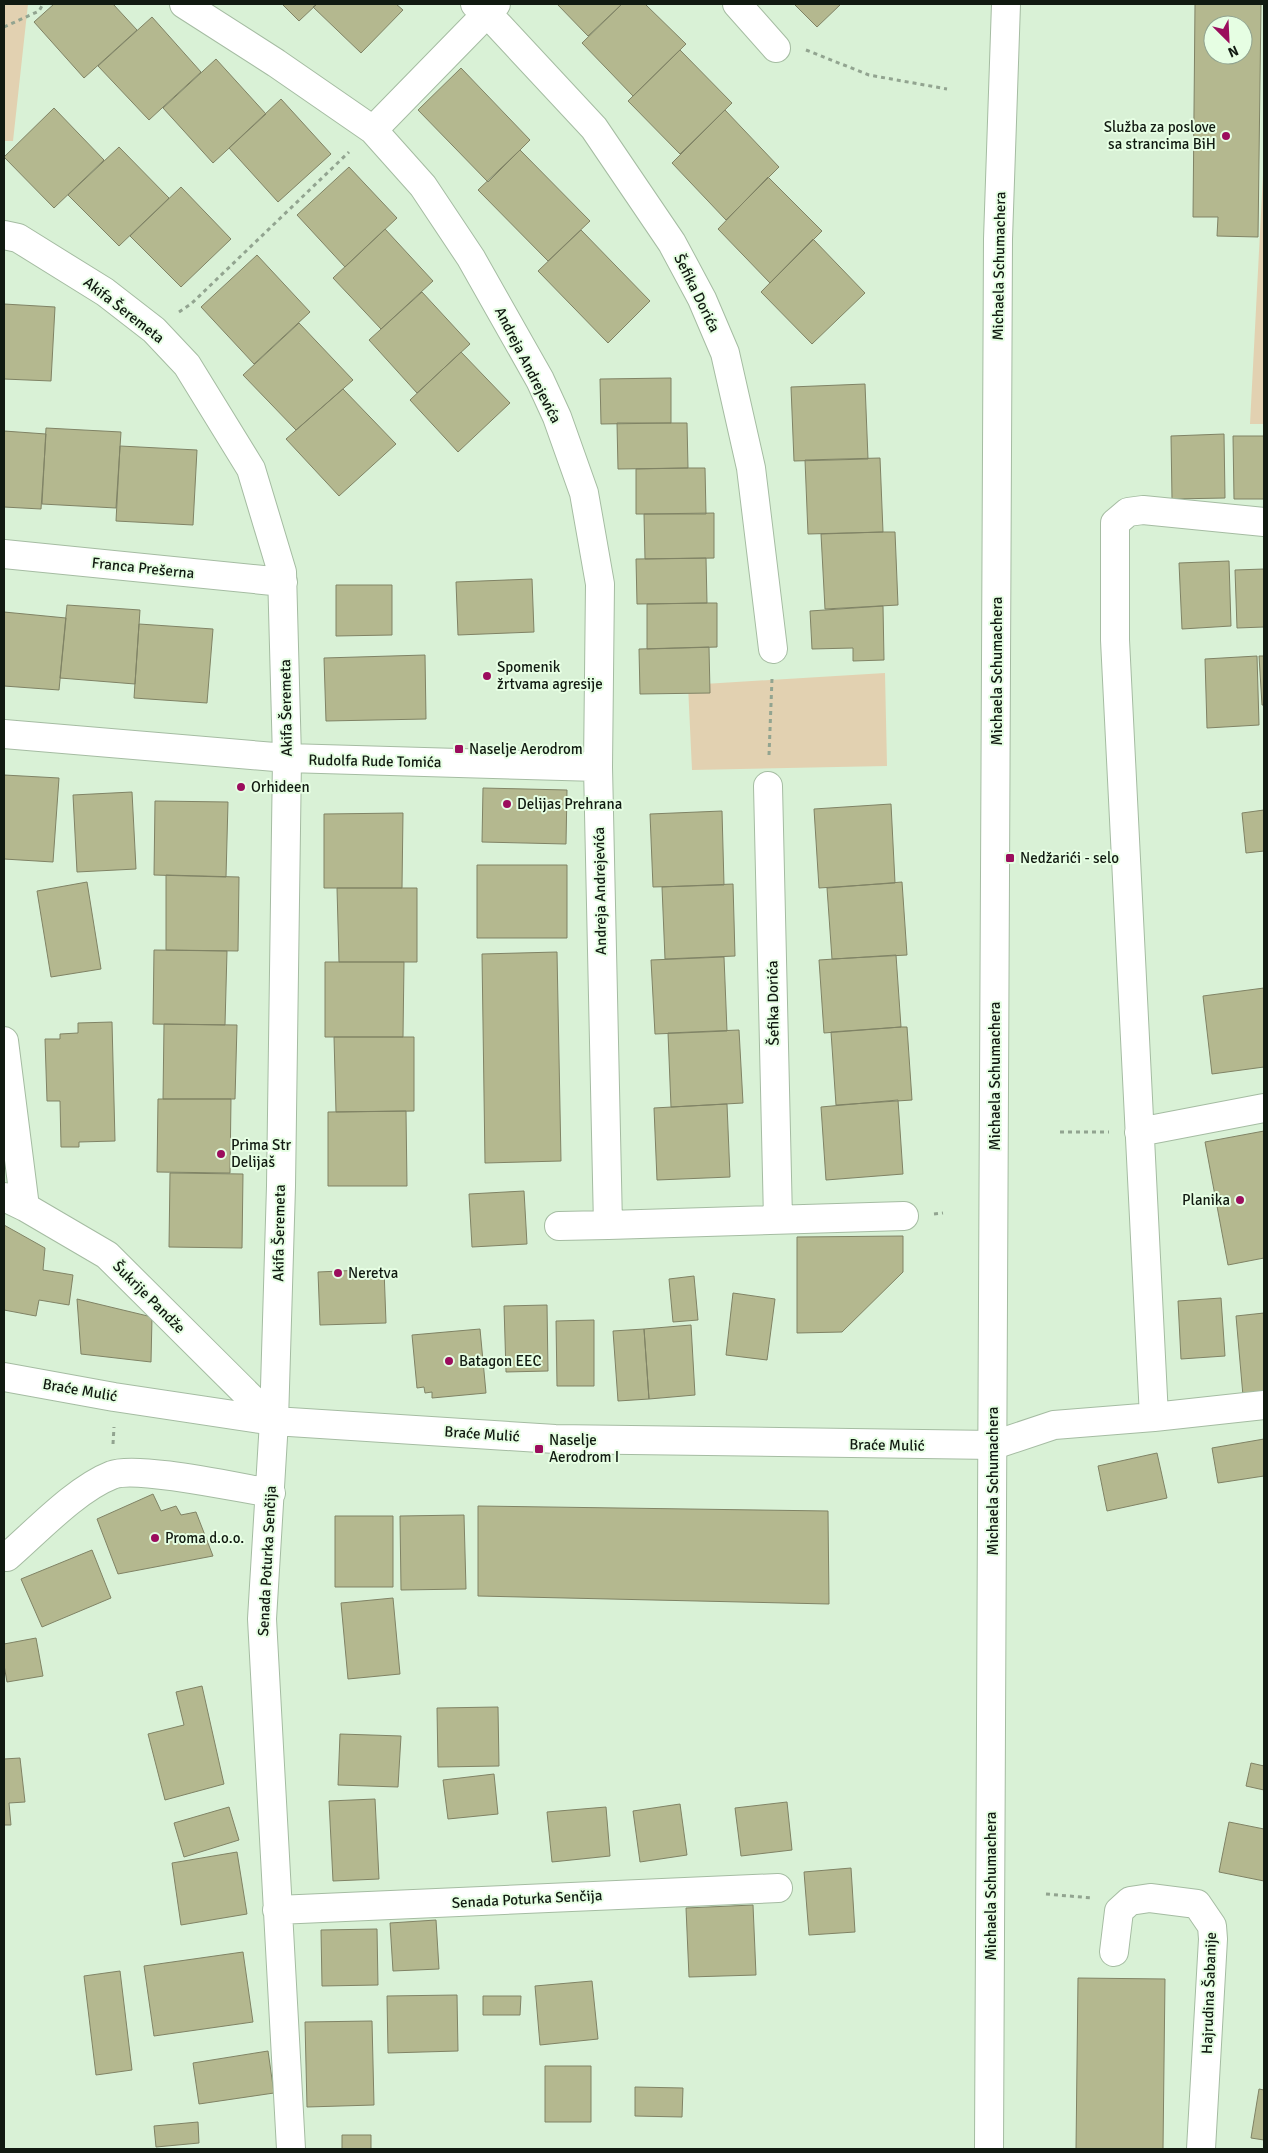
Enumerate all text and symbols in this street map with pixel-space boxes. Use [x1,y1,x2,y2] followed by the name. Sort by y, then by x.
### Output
[1203,15,1253,65] north arrow
[1225,42,1241,61] text: N
[1104,118,1216,153] place label: Služba za poslove sa strancima BiH
[1220,130,1232,142] marker: Služba za poslove sa strancima BiH
[989,191,1009,341] street label: Michaela Schumachera
[670,250,725,335] street label: Šefika Dorića
[80,272,169,347] street label: Akifa Šeremeta
[491,304,565,426] street label: Andreja Andrejevića
[91,554,195,582] street label: Franca Prešerna
[988,597,1006,745] street label: Michaela Schumachera
[497,658,603,693] place label: Spomenik žrtvama agresije
[275,659,296,757] street label: Akifa Šeremeta
[481,670,493,682] marker: Spomenik žrtvama agresije
[469,740,583,758] place label: Naselje Aerodrom
[453,743,465,755] marker: Naselje Aerodrom
[308,751,442,771] street label: Rudolfa Rude Tomića
[251,778,310,796] place label: Orhideen
[235,781,247,793] marker: Orhideen
[517,795,622,813] place label: Delijas Prehrana
[501,798,513,810] marker: Delijas Prehrana
[590,827,610,955] street label: Andreja Andrejevića
[1020,849,1119,867] place label: Nedžarići - selo
[1004,852,1016,864] marker: Nedžarići - selo
[762,960,783,1046] street label: Šefika Dorića
[986,1002,1004,1150] street label: Michaela Schumachera
[231,1136,292,1171] place label: Prima Str Delijaš
[215,1148,227,1160] marker: Prima Str Delijaš
[268,1184,289,1282] street label: Akifa Šeremeta
[1182,1191,1230,1209] place label: Planika
[1234,1194,1246,1206] marker: Planika
[109,1256,190,1337] street label: Šukrije Pandže
[348,1264,398,1282] place label: Neretva
[332,1267,344,1279] marker: Neretva
[459,1352,541,1370] place label: Batagon EEC
[443,1355,455,1367] marker: Batagon EEC
[41,1375,119,1405] street label: Braće Mulić
[984,1407,1002,1555] street label: Michaela Schumachera
[444,1422,520,1446] street label: Braće Mulić
[549,1431,619,1466] place label: Naselje Aerodrom I
[849,1435,925,1455] street label: Braće Mulić
[533,1443,545,1455] marker: Naselje Aerodrom I
[254,1485,280,1637] street label: Senada Poturka Senčija
[165,1529,244,1547] place label: Proma d.o.o.
[149,1532,161,1544] marker: Proma d.o.o.
[982,1812,1000,1960] street label: Michaela Schumachera
[451,1886,603,1912] street label: Senada Poturka Senčija
[1197,1932,1220,2054] street label: Hajrudina Šabanije

